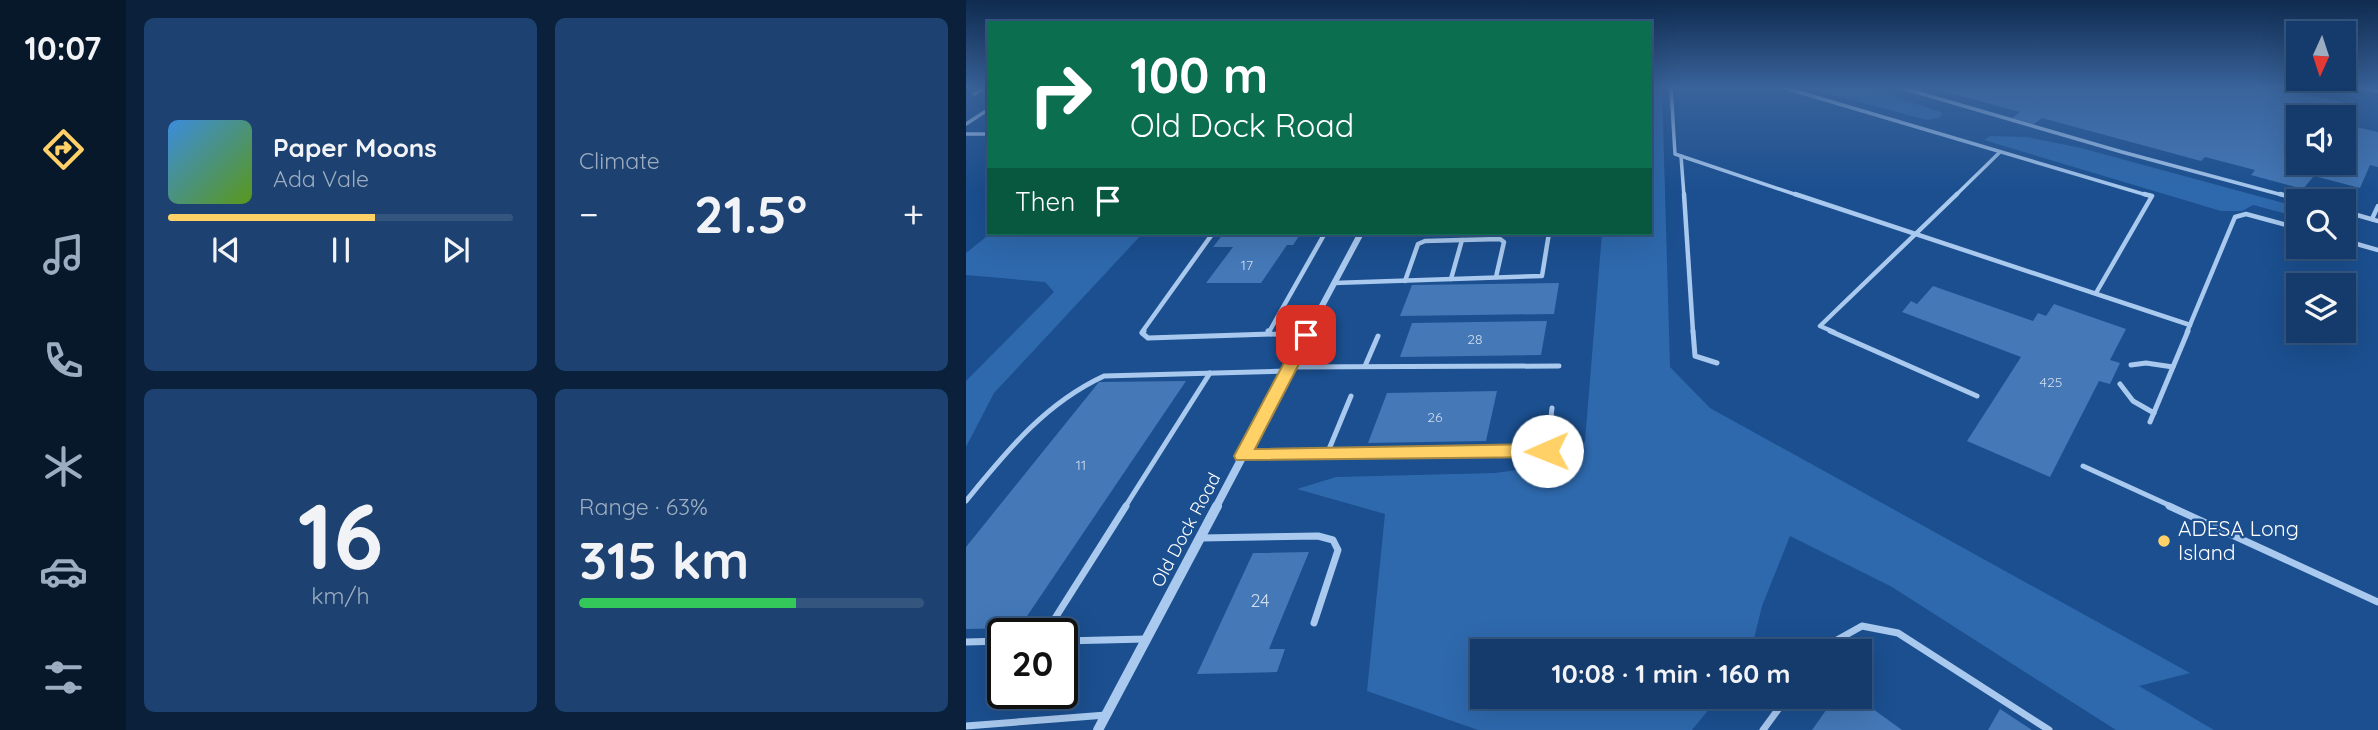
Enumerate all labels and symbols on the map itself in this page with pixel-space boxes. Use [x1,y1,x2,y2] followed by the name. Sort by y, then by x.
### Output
[2286,21,2356,91] north arrow
[1241,256,1253,274] house number: 17
[1276,305,1336,365] pin
[1467,330,1483,348] house number: 28
[2040,373,2062,391] house number: 425
[1427,408,1443,426] house number: 26
[1510,414,1584,488] position arrow
[1076,456,1086,474] house number: 11
[1146,469,1225,591] street label: Old Dock Road
[2178,515,2299,565] place label: ADESA Long Island
[2156,533,2172,549] marker: ADESA Long Island
[1250,589,1270,612] house number: 24
[987,618,1078,709] speed limit sign: 20

